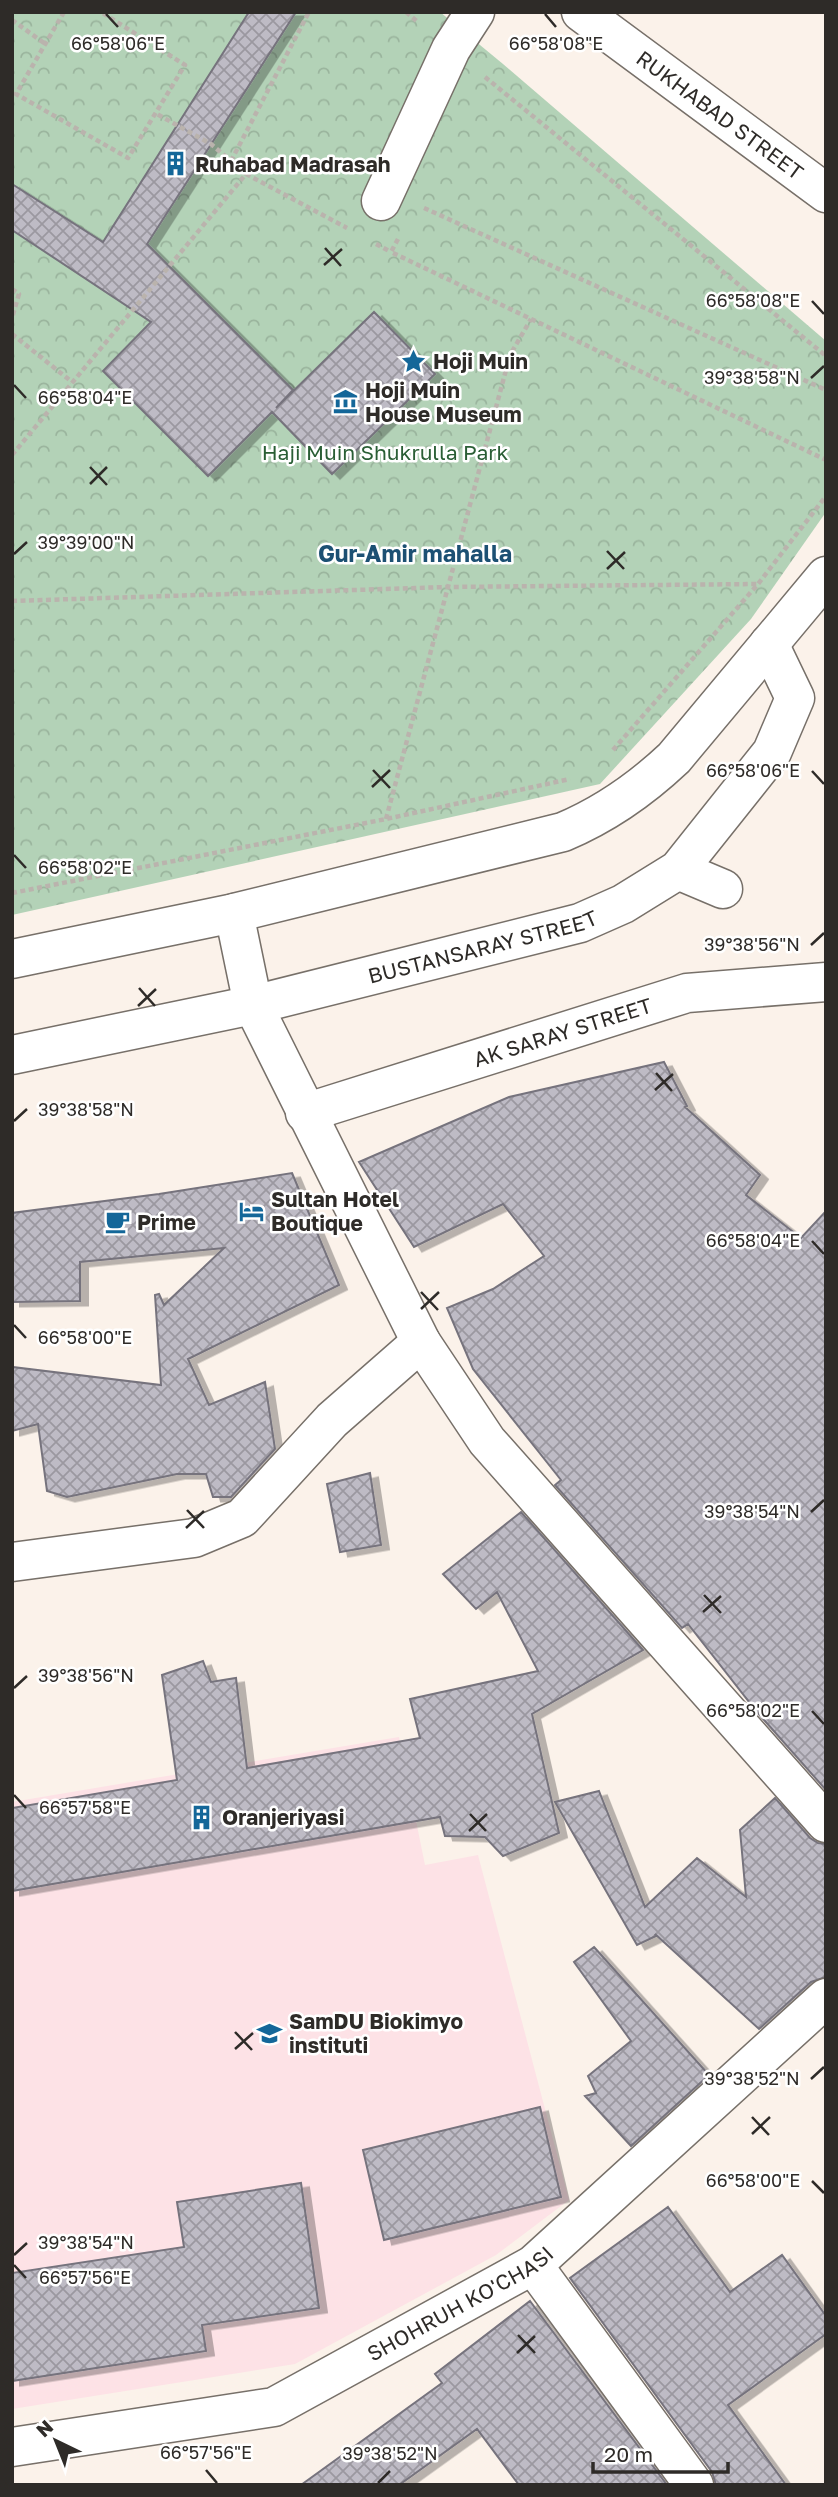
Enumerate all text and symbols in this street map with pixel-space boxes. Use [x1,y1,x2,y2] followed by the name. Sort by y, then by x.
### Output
[71,32,165,54] text: 66°58'06"E
[509,32,603,54] text: 66°58'08"E
[632,45,809,185] street label: RUKHABAD STREET
[161,150,189,178] building icon: Ruhabad Madrasah
[195,151,390,177] place label: Ruhabad Madrasah
[706,289,800,311] text: 66°58'08"E
[399,347,427,375] place icon: Hoji Muin
[433,348,528,374] place label: Hoji Muin
[704,366,800,388] text: 39°38'58"N
[365,377,522,427] place label: Hoji Muin House Museum
[38,386,132,408] text: 66°58'04"E
[331,388,359,416] museum icon: Hoji Muin House Museum
[262,439,508,465] park label: Haji Muin Shukrulla Park
[38,531,134,553] text: 39°39'00"N
[318,539,512,567] district label: Gur-Amir mahalla
[706,759,800,781] text: 66°58'06"E
[38,856,132,878] text: 66°58'02"E
[365,904,601,989] street label: BUSTANSARAY STREET
[704,933,800,955] text: 39°38'56"N
[470,992,655,1072] street label: AK SARAY STREET
[38,1098,134,1120] text: 39°38'58"N
[271,1186,399,1236] place label: Sultan Hotel Boutique
[237,1197,265,1225] hotel icon: Sultan Hotel Boutique
[103,1208,131,1236] cafe icon: Prime
[137,1209,196,1235] place label: Prime
[706,1229,800,1251] text: 66°58'04"E
[38,1326,132,1348] text: 66°58'00"E
[704,1500,800,1522] text: 39°38'54"N
[38,1664,134,1686] text: 39°38'56"N
[706,1699,800,1721] text: 66°58'02"E
[39,1796,131,1818] text: 66°57'58"E
[188,1803,216,1831] building icon: Oranjeriyasi
[222,1804,345,1830] place label: Oranjeriyasi
[289,2008,463,2058] place label: SamDU Biokimyo instituti
[255,2019,283,2047] school or university icon: SamDU Biokimyo instituti
[704,2067,800,2089] text: 39°38'52"N
[706,2169,800,2191] text: 66°58'00"E
[38,2231,134,2253] text: 39°38'54"N
[362,2240,558,2366] street label: SHOHRUH KO'CHASI
[39,2266,131,2288] text: 66°57'56"E
[21,2406,91,2476] north arrow
[31,2415,57,2442] text: N
[593,2430,728,2474] scale bar
[160,2441,252,2463] text: 66°57'56"E
[604,2441,653,2467] text: 20 m
[342,2442,438,2464] text: 39°38'52"N

